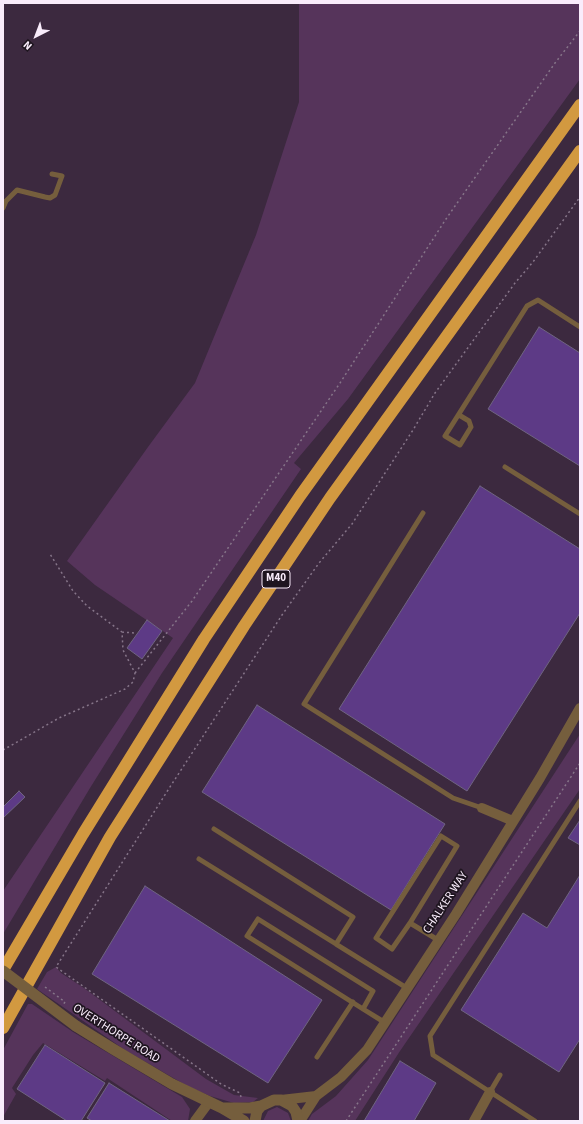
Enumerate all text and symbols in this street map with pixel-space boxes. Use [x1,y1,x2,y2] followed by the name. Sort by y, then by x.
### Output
[16,16,56,56] north arrow
[20,37,35,53] text: N
[262,570,290,588] road number: M40
[421,869,471,937] street label: CHALKER WAY
[70,1001,162,1067] street label: OVERTHORPE ROAD

